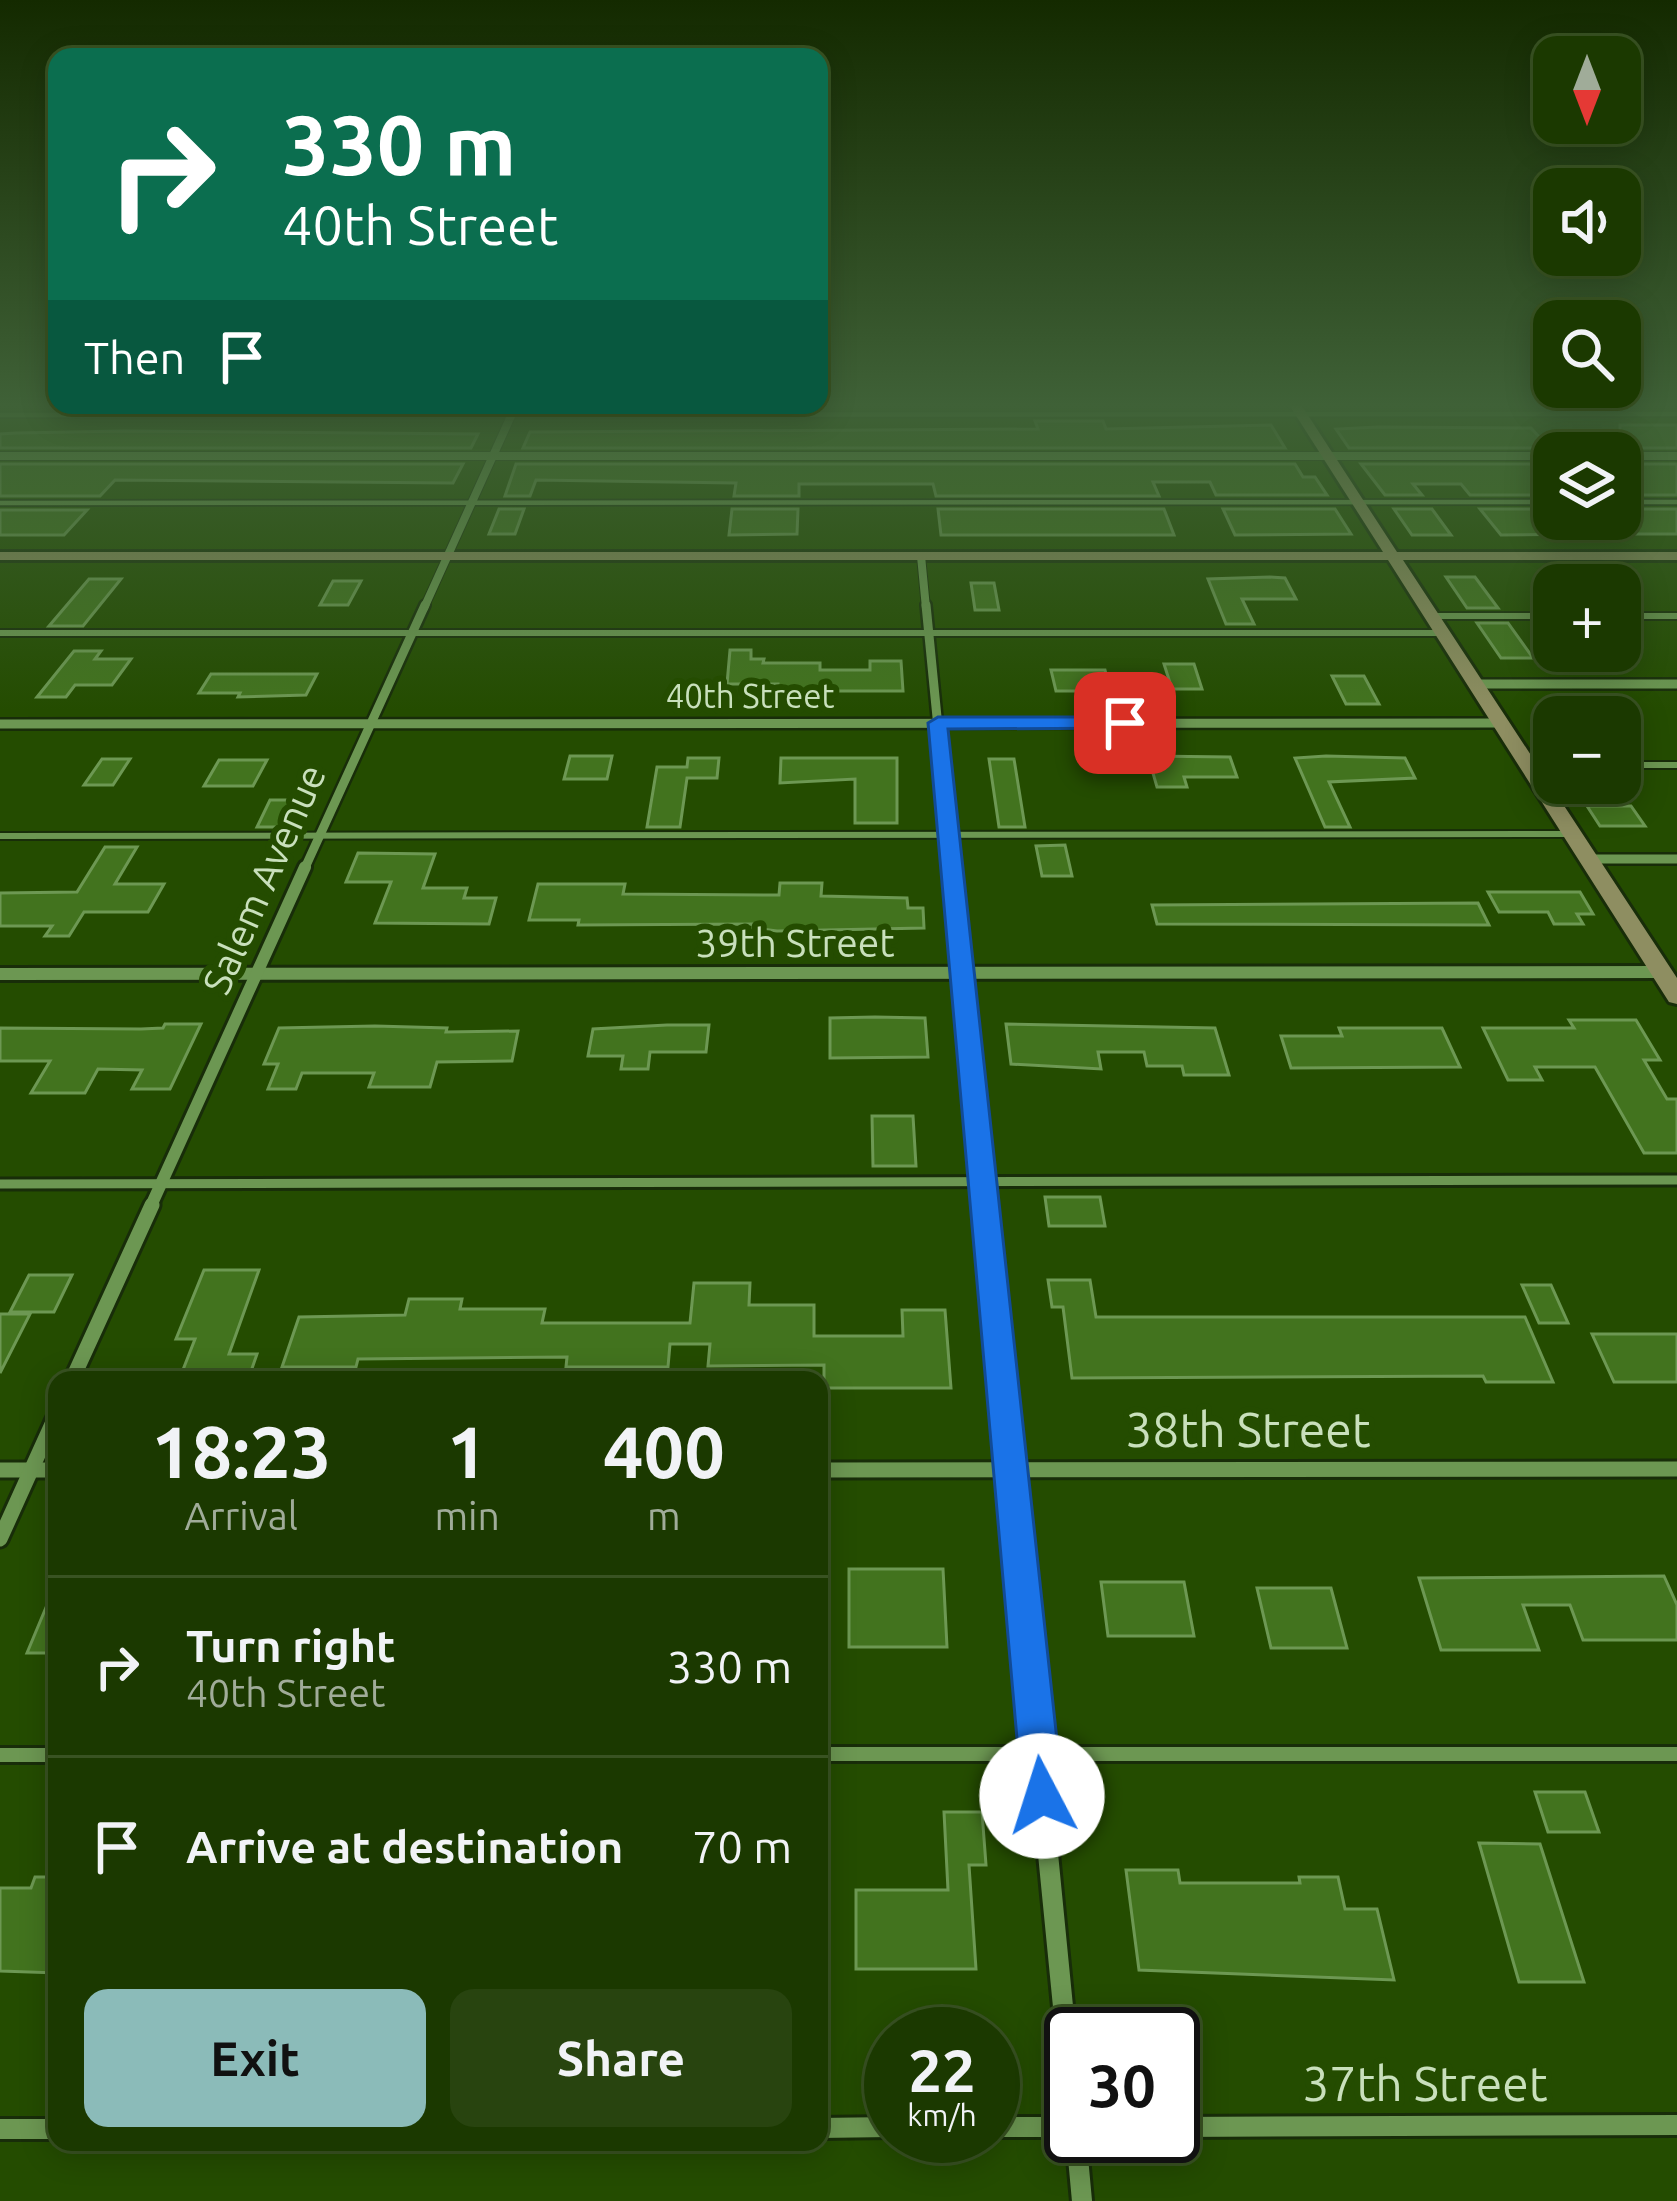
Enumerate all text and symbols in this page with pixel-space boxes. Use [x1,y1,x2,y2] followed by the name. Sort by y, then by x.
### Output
[1533,36,1641,144] north arrow
[1533,36,1641,804] map controls
[84,96,240,252] icon: right
[282,97,516,191] text: 330 m
[1533,168,1641,276] button: sound
[282,195,558,255] text: 40th Street
[1533,300,1641,408] button: search
[209,324,275,390] icon: arrive
[84,332,185,383] text: Then
[1533,432,1641,540] button: layers
[1533,564,1641,672] button: +
[1074,672,1176,774] pin
[666,677,834,714] street label: 40th Street
[1092,690,1158,756] icon: arrive
[1533,696,1641,804] button: −
[194,758,333,1000] street label: Salem Avenue
[695,921,895,964] street label: 39th Street
[1125,1402,1371,1456] street label: 38th Street
[151,1411,331,1492] text: 18:23
[447,1411,487,1492] text: 1
[603,1411,725,1492] text: 400
[184,1494,298,1537] text: Arrival
[434,1494,500,1537] text: min
[647,1494,681,1537] text: m
[186,1620,395,1671] text: Turn right
[84,1634,150,1700] icon: right
[667,1641,792,1692] text: 330 m
[186,1671,385,1714] text: 40th Street
[979,1733,1105,1859] position arrow
[84,1814,150,1880] icon: arrive
[186,1821,623,1872] text: Arrive at destination
[692,1821,792,1872] text: 70 m
[84,1989,426,2127] button: Exit
[450,1989,792,2127] button: Share
[1044,2007,1200,2163] speed limit sign: 30
[908,2036,976,2103] text: 22
[1302,2056,1548,2110] street label: 37th Street
[907,2098,977,2132] text: km/h

